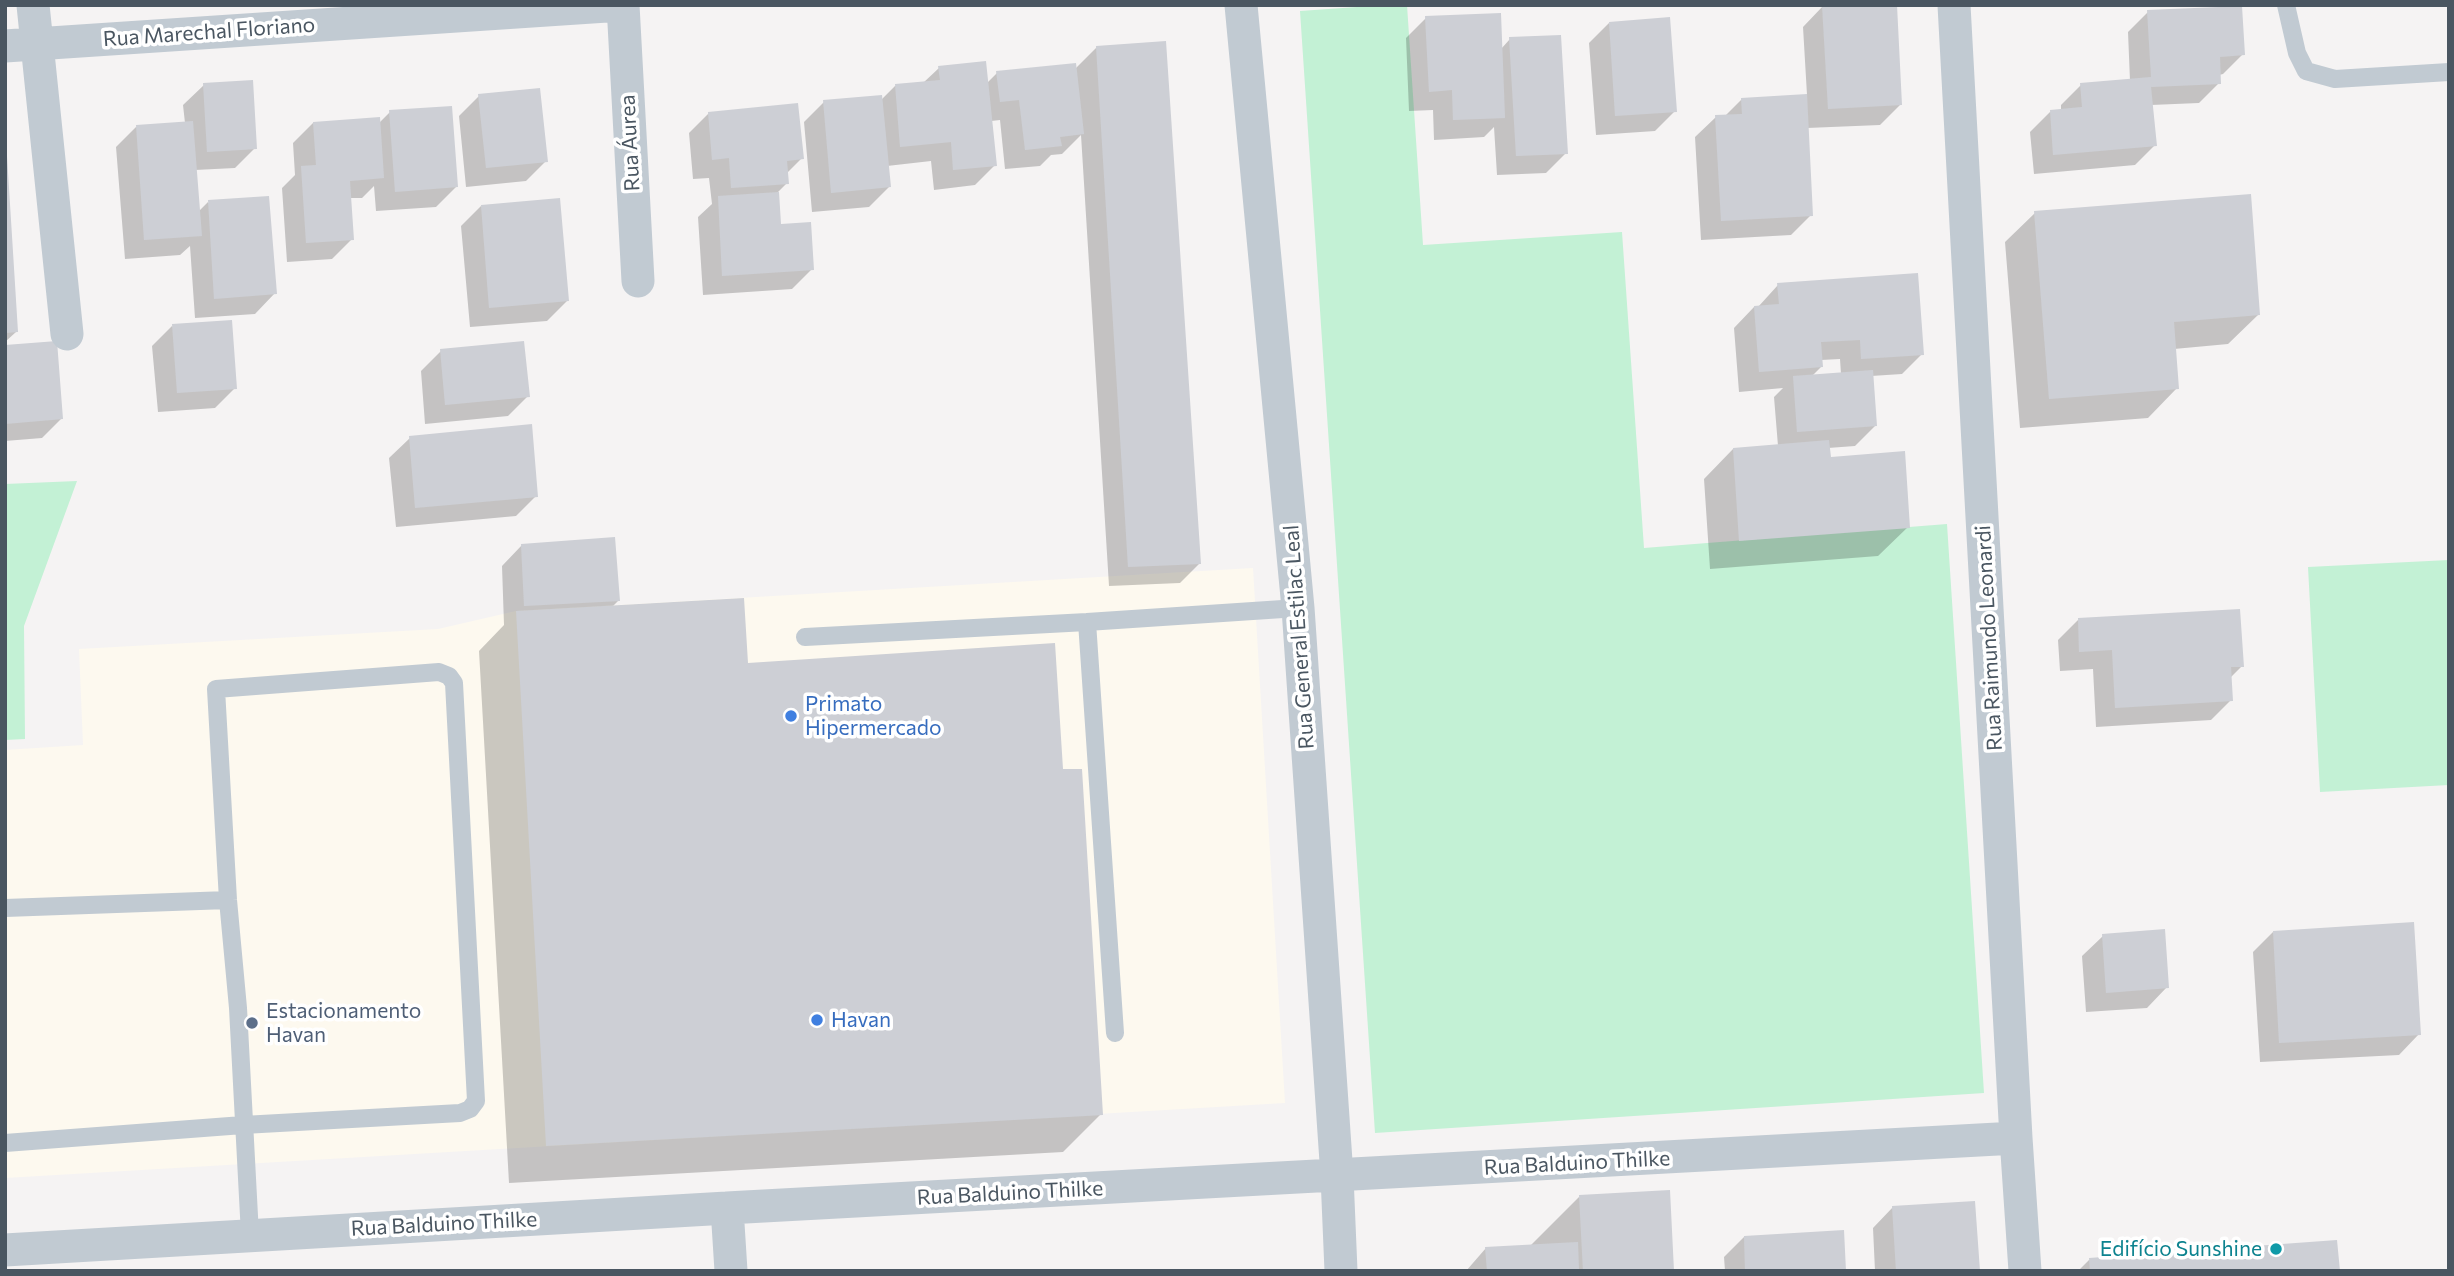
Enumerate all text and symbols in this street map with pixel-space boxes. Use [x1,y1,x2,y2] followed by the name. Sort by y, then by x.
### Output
[102,12,316,52] street label: Rua Marechal Floriano
[615,94,645,192] street label: Rua Áurea
[1279,524,1319,750] street label: Rua General Estilac Leal
[1971,524,2007,752] street label: Rua Raimundo Leonardi
[805,691,941,741] place label: Primato Hipermercado
[783,708,799,724] marker: Primato Hipermercado
[266,998,421,1048] place label: Estacionamento Havan
[831,1007,891,1033] place label: Havan
[809,1012,825,1028] marker: Havan
[244,1015,260,1031] marker: Estacionamento Havan
[1483,1146,1671,1180] street label: Rua Balduino Thilke
[916,1176,1104,1210] street label: Rua Balduino Thilke
[350,1207,538,1241] street label: Rua Balduino Thilke
[2100,1236,2262,1262] place label: Edifício Sunshine
[2268,1241,2284,1257] marker: Edifício Sunshine

